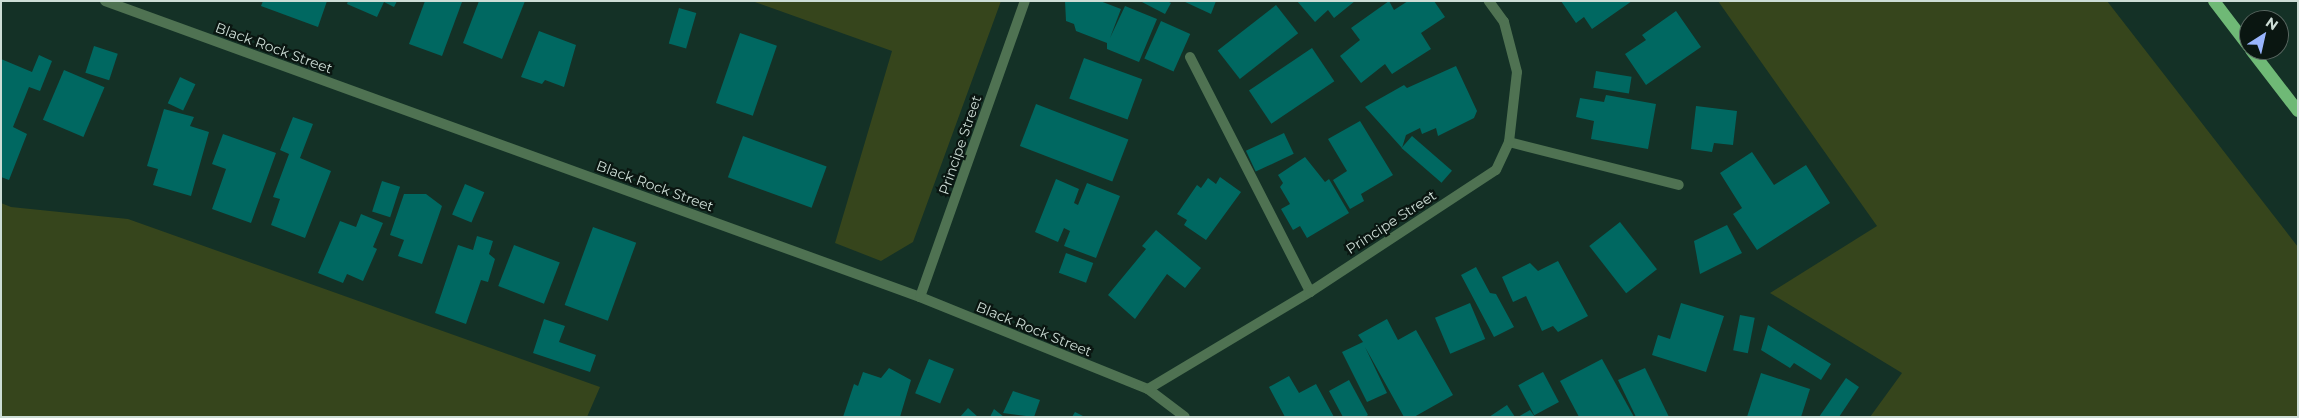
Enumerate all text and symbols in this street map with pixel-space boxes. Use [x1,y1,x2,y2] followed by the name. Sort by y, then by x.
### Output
[2239,10,2289,60] north arrow
[2262,13,2282,34] text: N
[213,19,335,77] street label: Black Rock Street
[935,93,985,197] street label: Principe Street
[594,157,716,215] street label: Black Rock Street
[1343,187,1439,257] street label: Principe Street
[974,298,1094,360] street label: Black Rock Street

